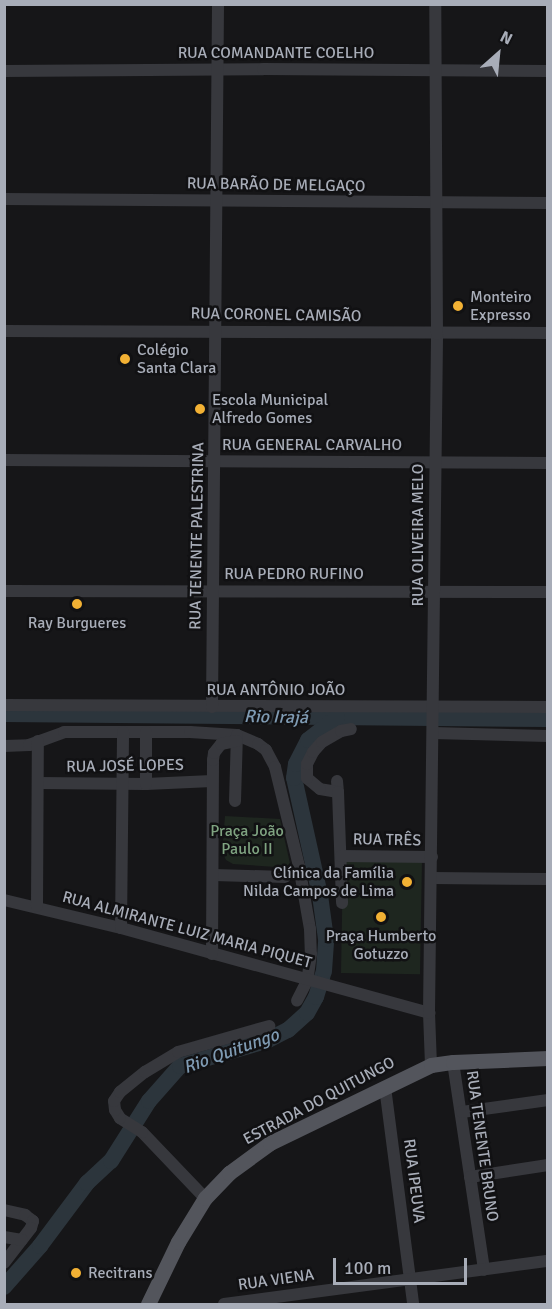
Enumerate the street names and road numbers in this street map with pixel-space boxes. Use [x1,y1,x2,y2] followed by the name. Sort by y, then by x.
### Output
[178,43,374,63] street label: RUA COMANDANTE COELHO
[187,174,365,196] street label: RUA BARÃO DE MELGAÇO
[190,304,362,326] street label: RUA CORONEL CAMISÃO
[222,435,402,455] street label: RUA GENERAL CARVALHO
[186,442,208,630] street label: RUA TENENTE PALESTRINA
[408,464,428,606] street label: RUA OLIVEIRA MELO
[224,564,364,584] street label: RUA PEDRO RUFINO
[207,680,345,700] street label: RUA ANTÔNIO JOÃO
[66,755,184,777] street label: RUA JOSÉ LOPES
[353,830,421,850] street label: RUA TRÊS
[60,887,314,973] street label: RUA ALMIRANTE LUIZ MARIA PIQUET
[240,1053,398,1149] street label: ESTRADA DO QUITUNGO
[462,1069,502,1223] street label: RUA TENENTE BRUNO
[399,1138,429,1224] street label: RUA IPEUVA
[237,1265,315,1295] street label: RUA VIENA

